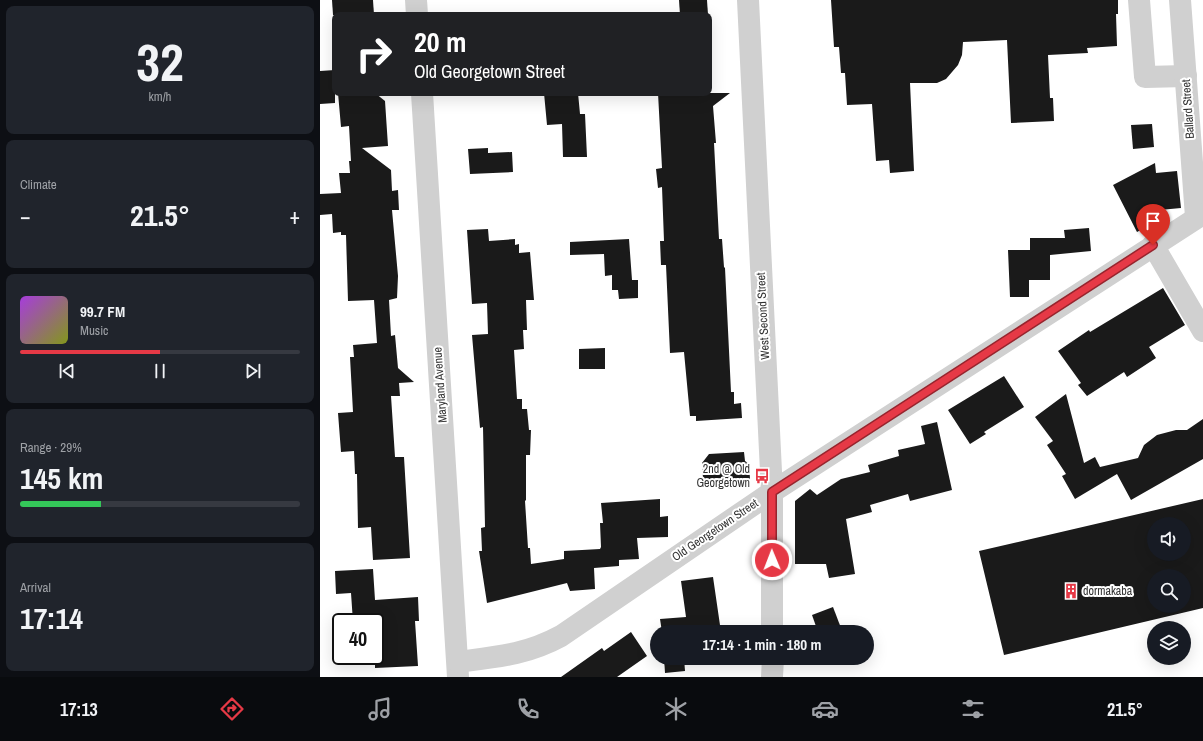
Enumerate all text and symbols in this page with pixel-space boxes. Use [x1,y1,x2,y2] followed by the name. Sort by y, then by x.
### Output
[414,23,466,61] text: 20 m
[136,27,184,97] text: 32
[348,28,400,80] icon: right
[414,59,565,84] text: Old Georgetown Street
[1178,78,1198,139] street label: Ballard Street
[148,88,172,105] text: km/h
[20,176,57,193] text: Climate
[130,195,190,235] text: 21.5°
[20,201,31,231] text: −
[289,201,300,231] text: +
[1136,204,1170,245] pin
[1142,210,1164,232] icon: arrive
[753,272,773,360] street label: West Second Street
[80,301,125,322] text: 99.7 FM
[80,322,108,339] text: Music
[429,347,451,423] street label: Maryland Avenue
[56,360,78,382] icon: previous
[149,360,171,382] icon: pause
[242,360,264,382] icon: next
[20,439,82,456] text: Range · 29%
[20,458,103,498] text: 145 km
[696,461,750,491] place label: 2nd @ Old Georgetown
[753,467,771,485] bus stop icon: 2nd @ Old Georgetown
[669,495,761,565] street label: Old Georgetown Street
[1147,517,1191,665] map controls
[1147,517,1191,561] button: sound
[751,539,793,581] position arrow
[1147,569,1191,613] button: search
[20,579,51,596] text: Arrival
[1062,582,1080,600] building icon: dormakaba
[1083,583,1133,599] place label: dormakaba
[20,598,83,638] text: 17:14
[332,613,384,665] speed limit sign: 40
[1147,621,1191,665] button: layers
[703,634,821,655] text: 17:14 · 1 min · 180 m
[218,695,246,723] icon: directions
[366,695,394,723] icon: music
[514,695,542,723] icon: phone
[662,695,690,723] icon: climate
[811,695,839,723] icon: car
[959,695,987,723] icon: filters
[60,697,98,722] text: 17:13
[1107,697,1143,722] text: 21.5°

